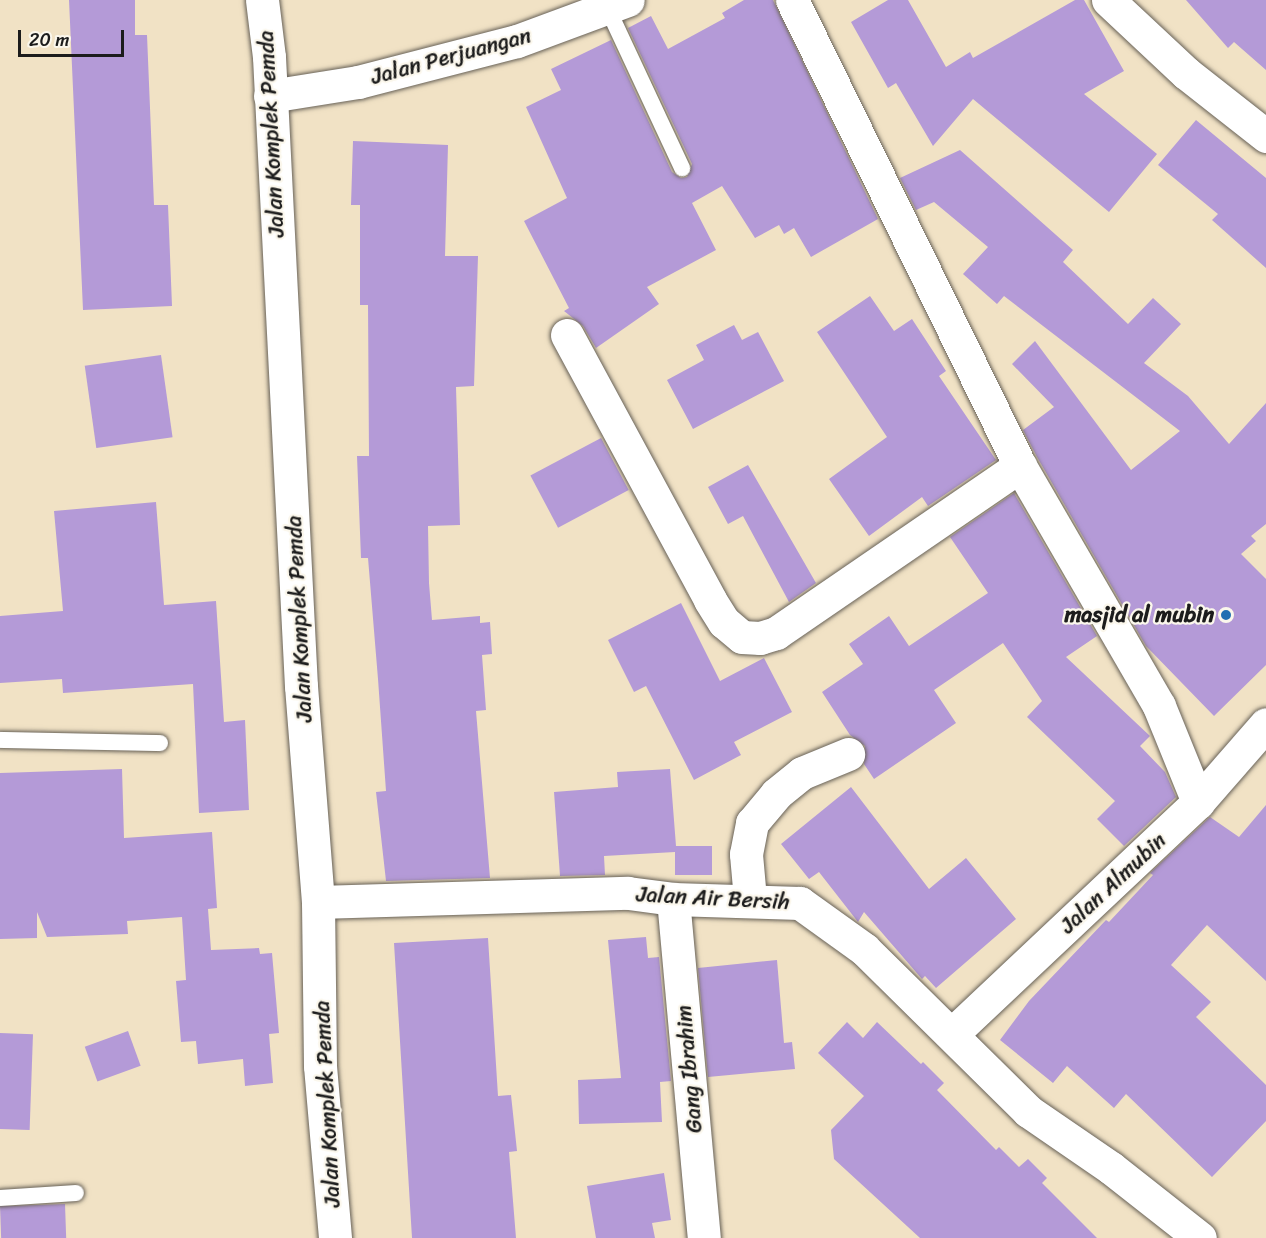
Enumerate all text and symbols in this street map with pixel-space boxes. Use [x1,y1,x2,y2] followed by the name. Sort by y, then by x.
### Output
[21,18,128,56] scale bar
[367,22,535,90] street label: Jalan Perjuangan
[29,24,69,56] text: 20 m
[252,29,290,239] street label: Jalan Komplek Pemda
[280,514,318,724] street label: Jalan Komplek Pemda
[1065,602,1214,628] place label: masjid al mubin
[1219,608,1233,622] marker: masjid al mubin
[1055,827,1171,939] street label: Jalan Almubin
[636,881,790,915] street label: Jalan Air Bersih
[308,999,346,1209] street label: Jalan Komplek Pemda
[670,1004,708,1134] street label: Gang Ibrahim

